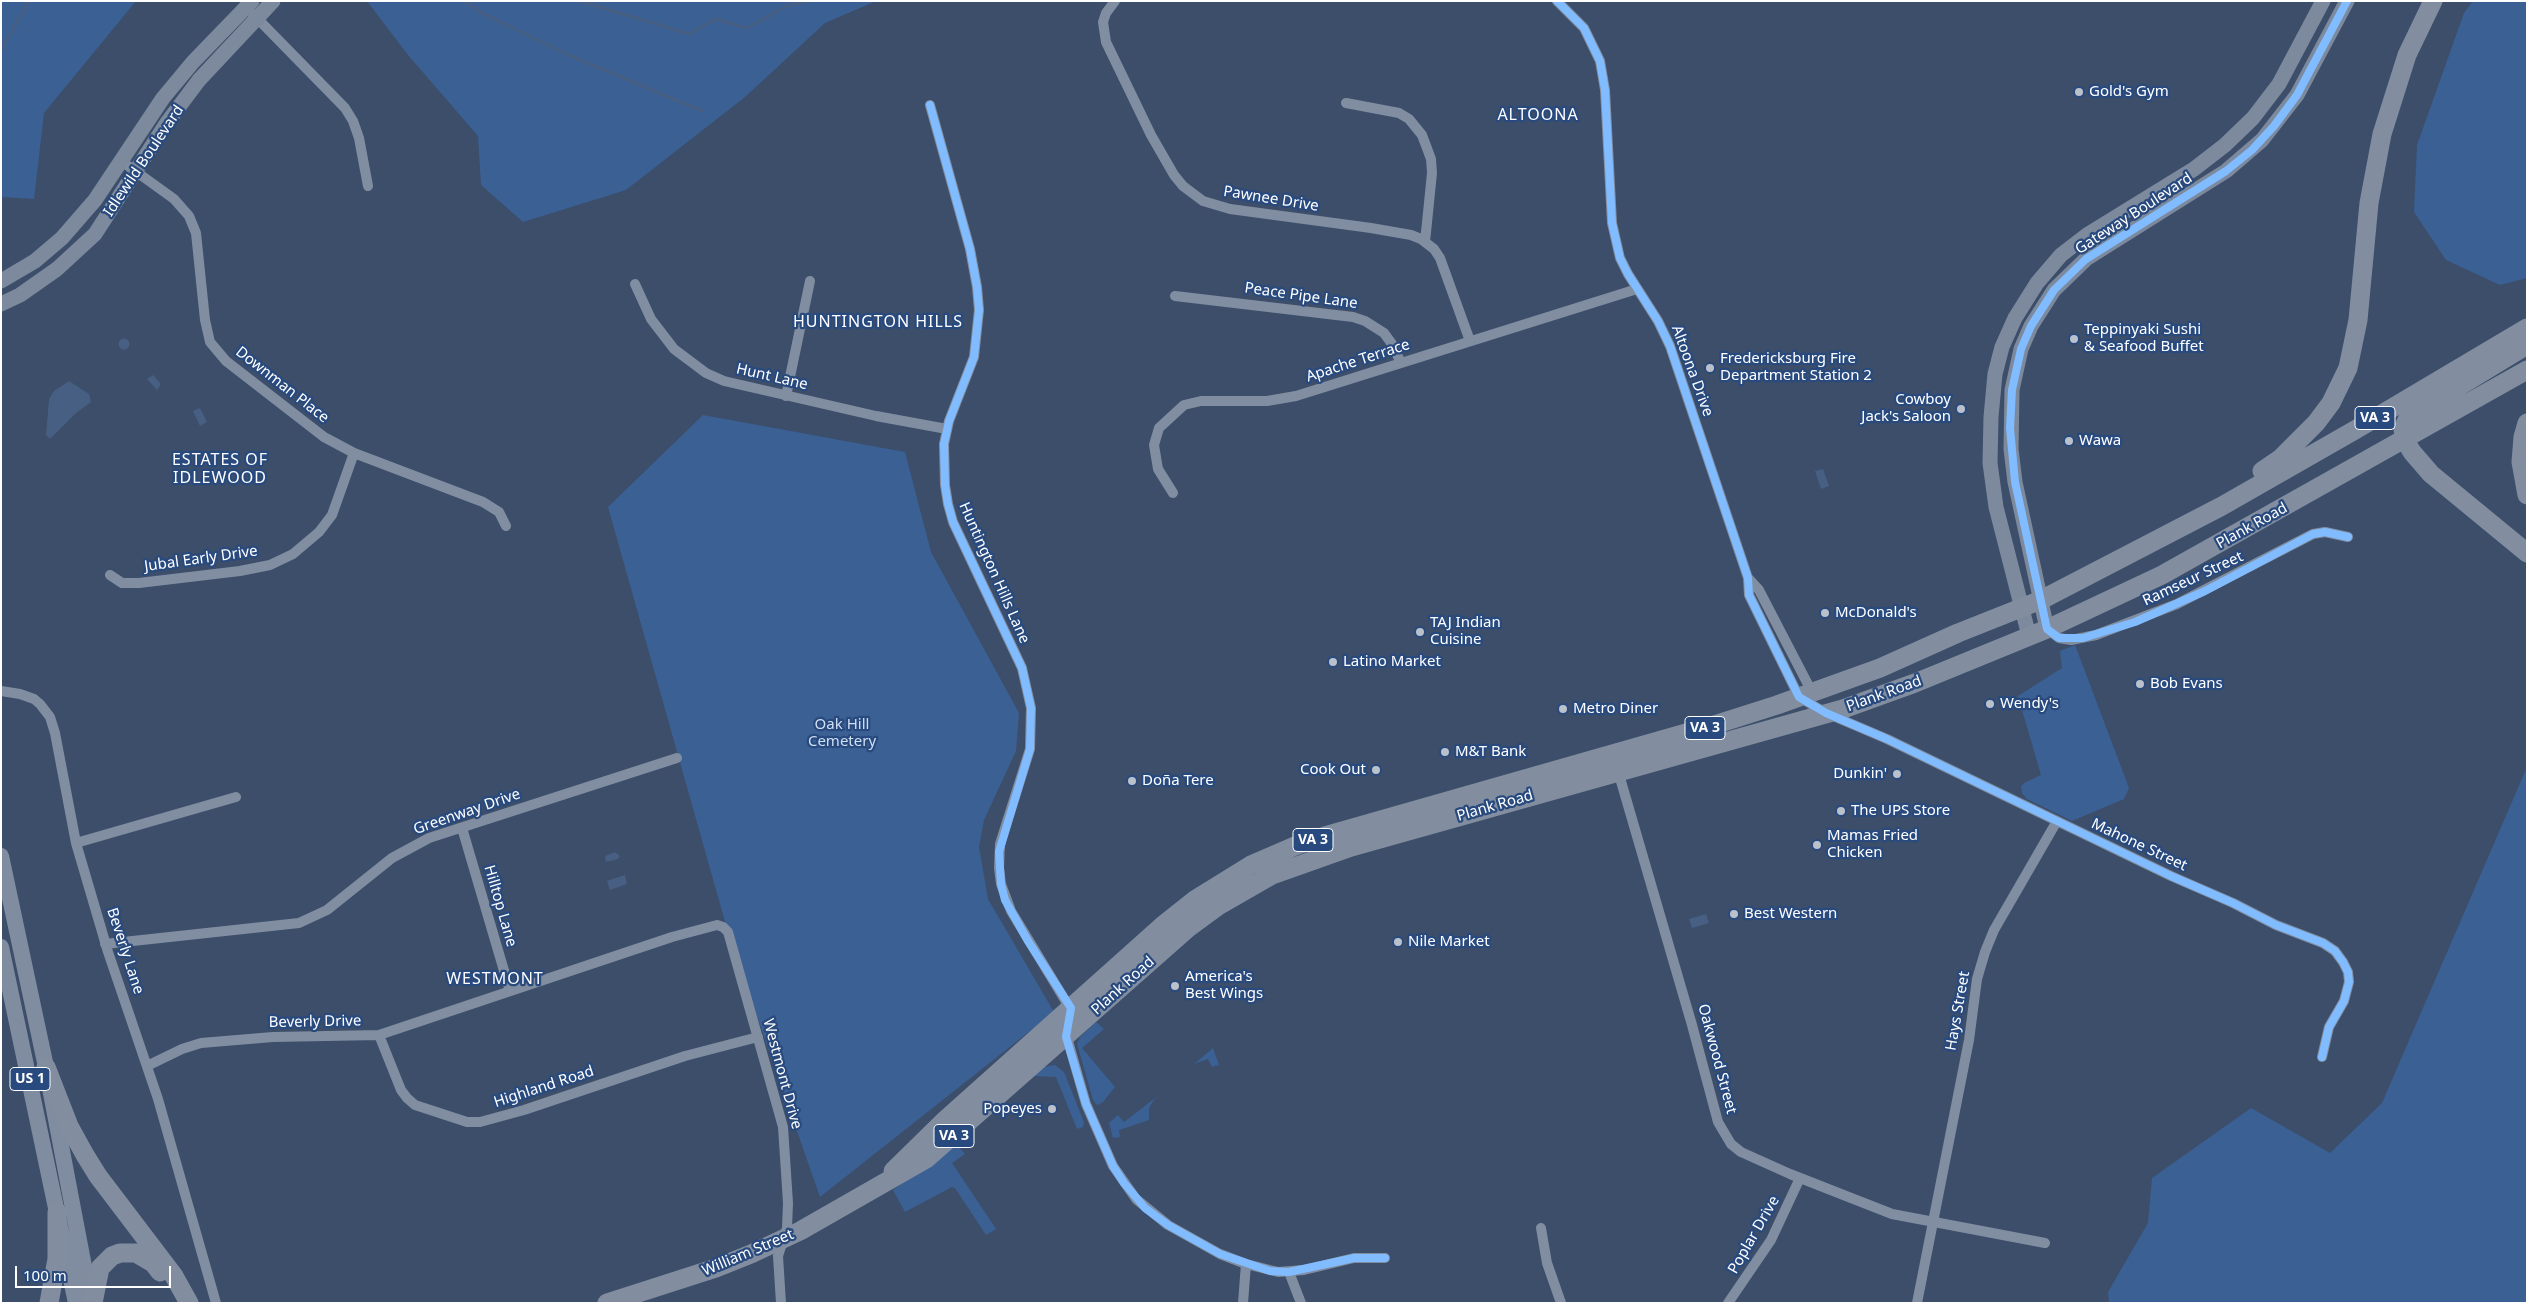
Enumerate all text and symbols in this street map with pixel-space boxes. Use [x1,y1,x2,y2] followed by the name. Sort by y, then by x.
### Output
[2089,83,2169,101] place label: Gold's Gym
[2073,86,2085,98] marker: Gold's Gym
[100,102,188,220] street label: Idlewild Boulevard
[1497,105,1579,125] district label: ALTOONA
[2072,169,2196,259] street label: Gateway Boulevard
[1222,183,1320,215] street label: Pawnee Drive
[1243,279,1359,313] street label: Peace Pipe Lane
[791,312,965,332] district label: HUNTINGTON HILLS
[2084,321,2204,356] place label: Teppinyaki Sushi & Seafood Buffet
[1667,323,1717,419] street label: Altoona Drive
[2068,333,2080,345] marker: Teppinyaki Sushi & Seafood Buffet
[1304,336,1412,386] street label: Apache Terrace
[232,343,332,427] street label: Downman Place
[1720,350,1872,385] place label: Fredericksburg Fire Department Station 2
[734,360,810,394] street label: Hunt Lane
[1704,362,1716,374] marker: Fredericksburg Fire Department Station 2
[1861,391,1951,426] place label: Cowboy Jack's Saloon
[1955,403,1967,415] marker: Cowboy Jack's Saloon
[2355,406,2395,429] road number: VA 3
[2079,432,2121,450] place label: Wawa
[2063,435,2075,447] marker: Wawa
[171,450,269,488] district label: ESTATES OF IDLEWOOD
[955,499,1033,647] street label: Huntington Hills Lane
[2213,499,2291,553] street label: Plank Road
[143,542,259,576] street label: Jubal Early Drive
[2140,548,2246,610] street label: Ramseur Street
[1835,604,1917,622] place label: McDonald's
[1819,607,1831,619] marker: McDonald's
[1430,614,1501,649] place label: TAJ Indian Cuisine
[1414,626,1426,638] marker: TAJ Indian Cuisine
[1343,653,1441,671] place label: Latino Market
[1327,656,1339,668] marker: Latino Market
[1844,672,1924,716] street label: Plank Road
[2150,675,2223,693] place label: Bob Evans
[2134,678,2146,690] marker: Bob Evans
[2000,695,2059,713] place label: Wendy's
[1984,698,1996,710] marker: Wendy's
[1573,700,1658,718] place label: Metro Diner
[1557,703,1569,715] marker: Metro Diner
[808,716,876,751] park label: Oak Hill Cemetery
[1685,716,1725,740] road number: VA 3
[1455,743,1526,761] place label: M&T Bank
[1439,746,1451,758] marker: M&T Bank
[1300,761,1366,779] place label: Cook Out
[1370,764,1382,776] marker: Cook Out
[1833,765,1887,783] place label: Dunkin'
[1891,768,1903,780] marker: Dunkin'
[1142,772,1214,790] place label: Doña Tere
[1126,775,1138,787] marker: Doña Tere
[411,785,523,839] street label: Greenway Drive
[1455,787,1535,825] street label: Plank Road
[1851,802,1950,820] place label: The UPS Store
[1835,805,1847,817] marker: The UPS Store
[2088,815,2190,875] street label: Mahone Street
[1827,827,1918,862] place label: Mamas Fried Chicken
[1293,828,1333,852] road number: VA 3
[1811,839,1823,851] marker: Mamas Fried Chicken
[480,863,520,949] street label: Hilltop Lane
[1744,905,1837,923] place label: Best Western
[103,906,147,996] street label: Beverly Lane
[1728,908,1740,920] marker: Best Western
[1408,933,1490,951] place label: Nile Market
[1392,936,1404,948] marker: Nile Market
[1088,953,1158,1019] street label: Plank Road
[1185,968,1263,1003] place label: America's Best Wings
[445,969,545,989] district label: WESTMONT
[1942,970,1974,1052] street label: Hays Street
[1169,980,1181,992] marker: America's Best Wings
[1694,1002,1740,1116] street label: Oakwood Street
[269,1012,361,1032] street label: Beverly Drive
[759,1017,805,1131] street label: Westmont Drive
[492,1062,596,1112] street label: Highland Road
[10,1068,50,1090] road number: US 1
[983,1100,1042,1118] place label: Popeyes
[1046,1103,1058,1115] marker: Popeyes
[934,1124,974,1148] road number: VA 3
[1724,1193,1784,1277] street label: Poplar Drive
[700,1226,796,1280] street label: William Street
[18,1256,174,1288] scale bar
[23,1265,67,1285] text: 100 m

